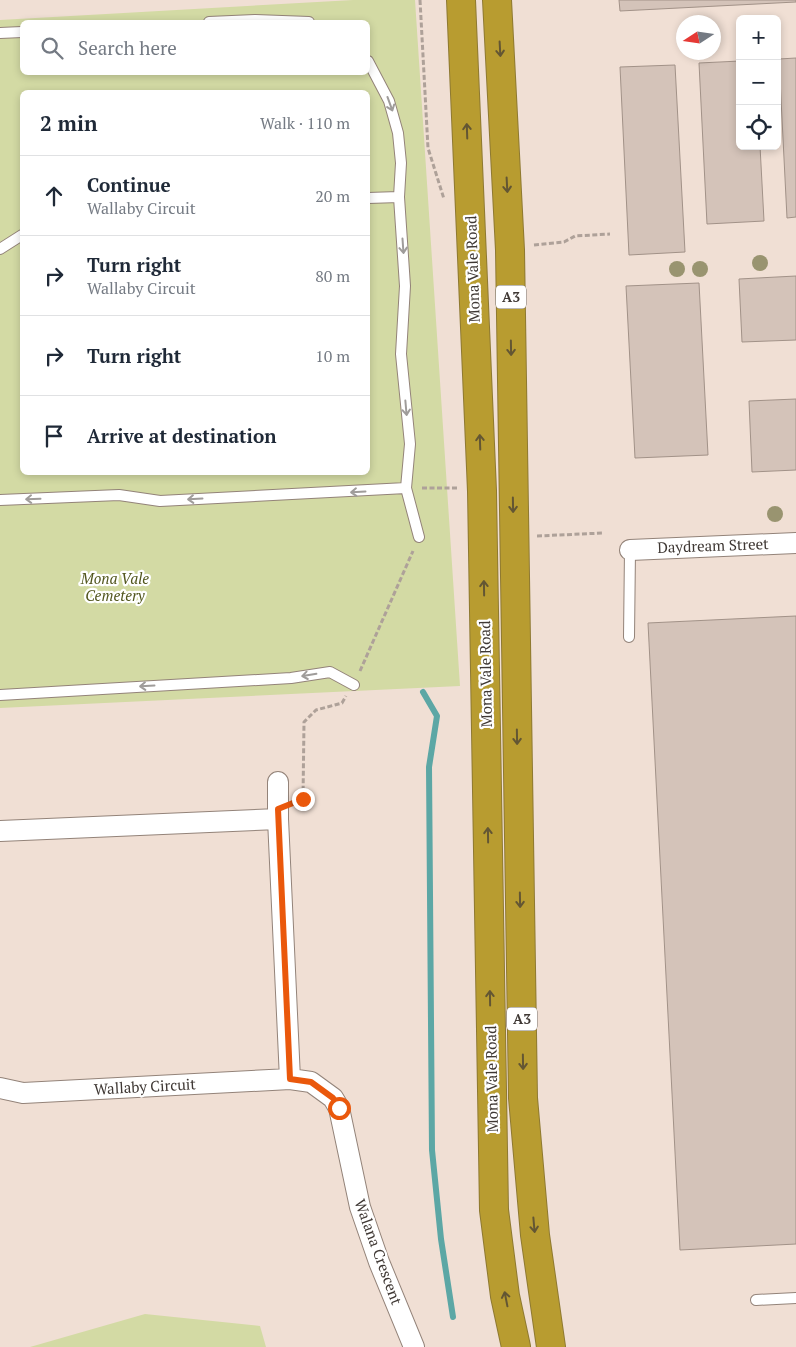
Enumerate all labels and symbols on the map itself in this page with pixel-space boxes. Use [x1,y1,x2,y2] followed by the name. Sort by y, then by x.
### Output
[676,15,721,60] north arrow
[495,40,504,56] one-way arrow
[386,96,395,112] one-way arrow
[462,124,472,140] one-way arrow
[502,177,511,193] one-way arrow
[460,215,484,323] street label: Mona Vale Road
[398,238,407,254] one-way arrow
[496,286,526,308] road number: A3
[506,340,516,356] one-way arrow
[401,399,411,415] one-way arrow
[476,435,485,451] one-way arrow
[350,487,366,497] one-way arrow
[26,494,42,503] one-way arrow
[188,495,204,504] one-way arrow
[508,496,518,513] one-way arrow
[657,533,770,557] street label: Daydream Street
[80,568,149,605] park label: Mona Vale Cemetery
[479,580,489,596] one-way arrow
[474,620,496,728] street label: Mona Vale Road
[301,670,317,680] one-way arrow
[139,682,155,691] one-way arrow
[512,729,522,745] one-way arrow
[292,788,315,811] route end
[483,827,493,844] one-way arrow
[515,892,525,908] one-way arrow
[486,990,495,1006] one-way arrow
[507,1008,537,1030] road number: A3
[480,1025,502,1133] street label: Mona Vale Road
[518,1054,527,1070] one-way arrow
[94,1073,197,1099] street label: Wallaby Circuit
[328,1097,351,1120] route start
[351,1196,407,1308] street label: Walana Crescent
[529,1216,538,1232] one-way arrow
[500,1292,510,1308] one-way arrow

